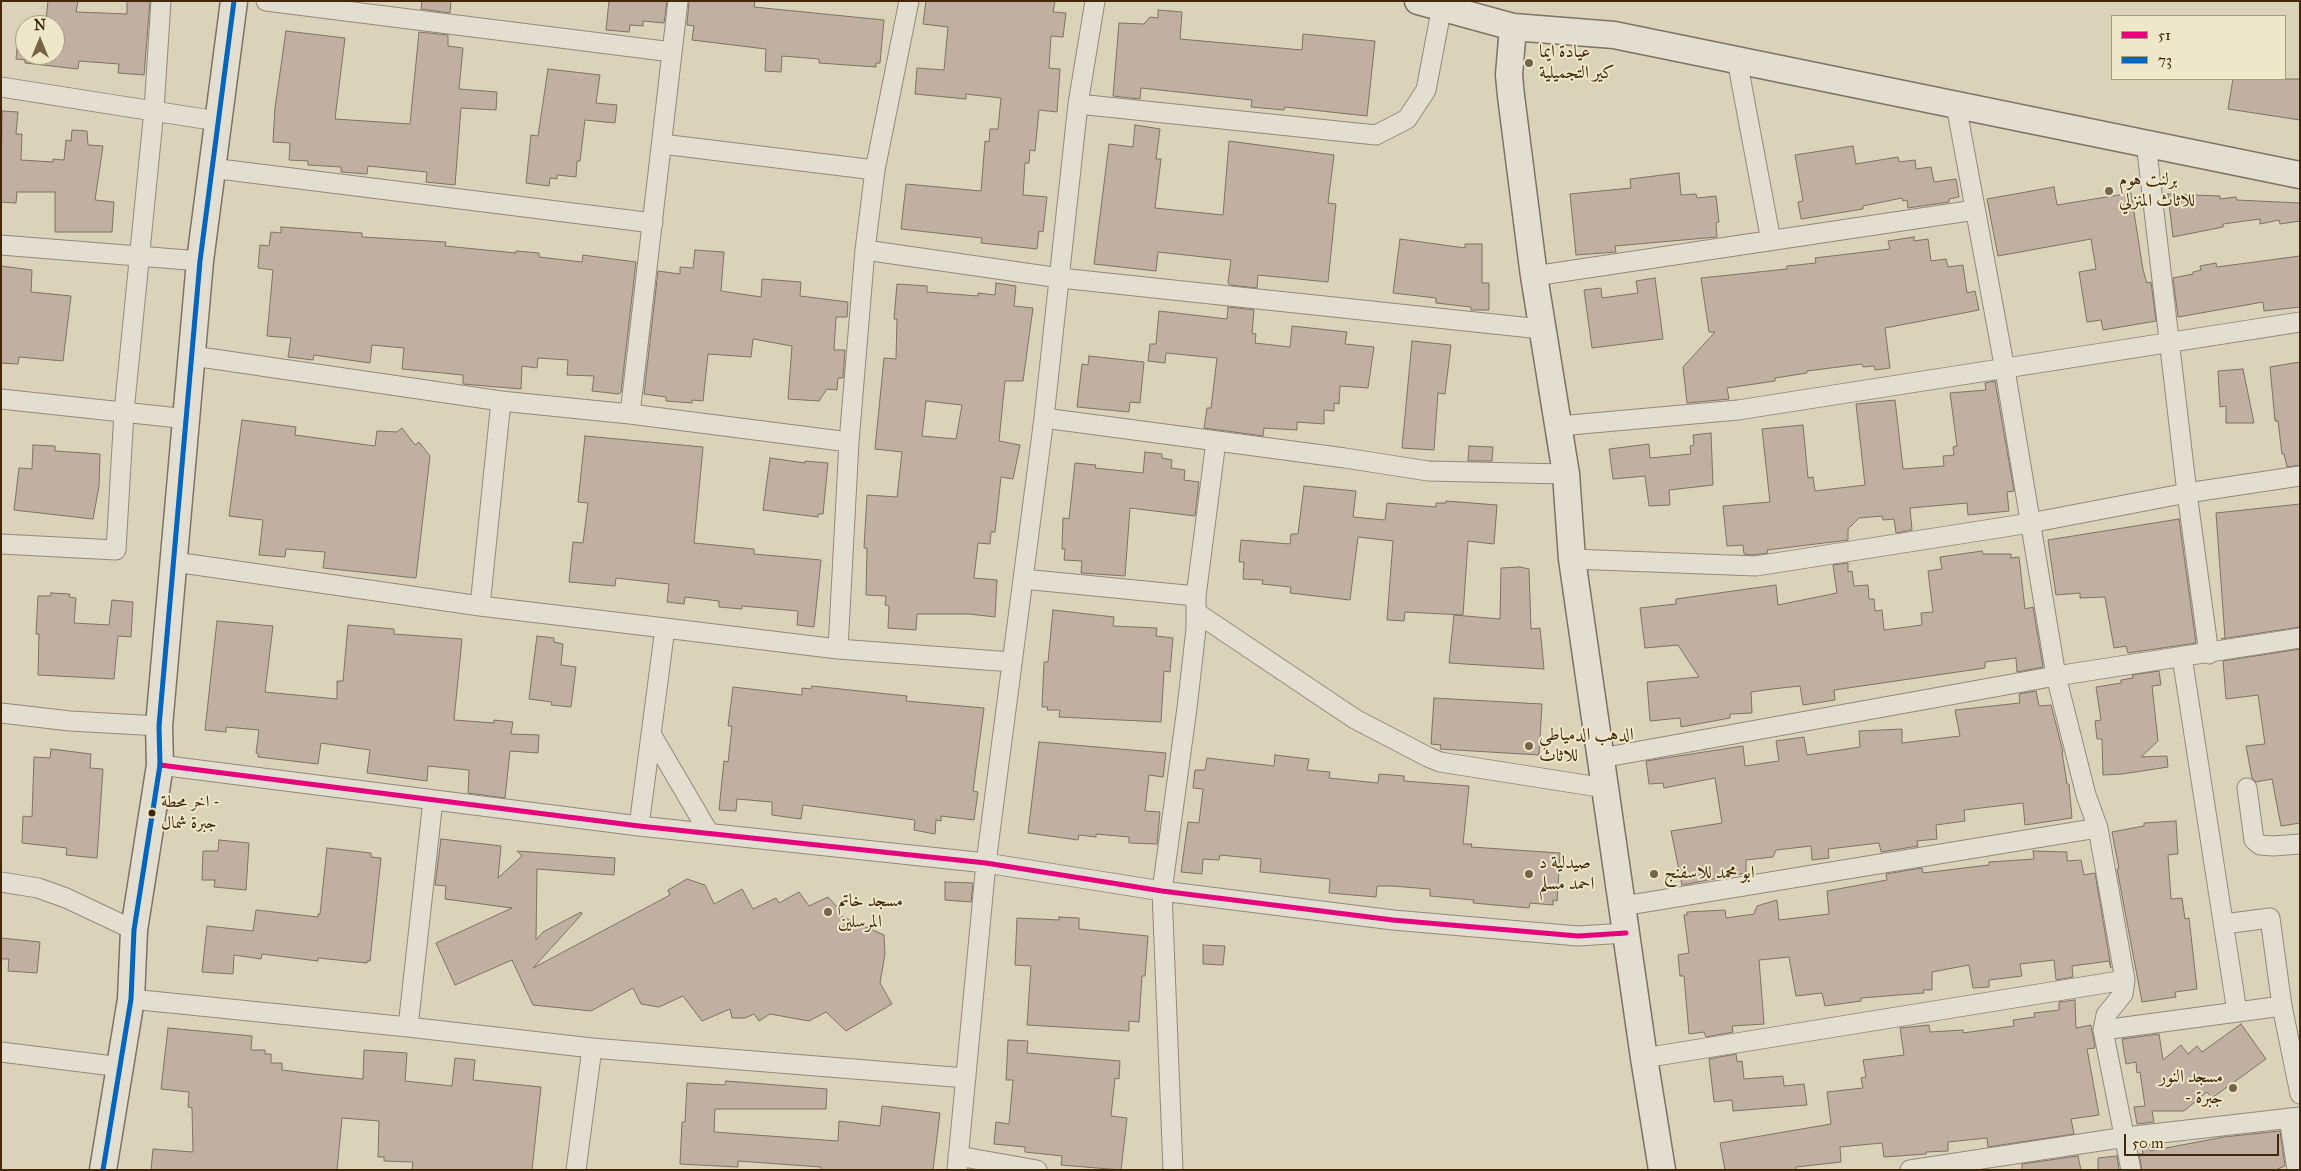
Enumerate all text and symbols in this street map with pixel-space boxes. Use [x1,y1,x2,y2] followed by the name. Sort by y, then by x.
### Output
[15,15,65,65] north arrow
[2111,15,2286,80] legend
[34,17,46,34] text: N
[2158,26,2171,44] text: 51
[1539,42,1615,84] place label: عيادة ايما كير التجميلية
[2158,51,2172,69] text: 73
[1523,57,1535,69] marker: عيادة ايما كير التجميلية
[2119,170,2195,212] place label: برلنت هوم للاثاث المنزلي
[2103,185,2115,197] marker: برلنت هوم للاثاث المنزلي
[1539,725,1634,768] place label: الدهب الدمياطي للاثاث
[1523,740,1535,752] marker: الدهب الدمياطي للاثاث
[161,793,220,833] place label: اخر محطة - جبرة شمال
[147,808,157,818] marker: اخر محطة - جبرة شمال
[1539,853,1594,896] place label: صيدلية د احمد مسلم
[1664,863,1755,885] place label: ابو محمد للاسفنج
[1523,868,1535,880] marker: صيدلية د احمد مسلم
[1648,868,1660,880] marker: ابو محمد للاسفنج
[838,891,903,934] place label: مسجد خاتم المرسلين
[822,906,834,918] marker: مسجد خاتم المرسلين
[2159,1067,2223,1110] place label: مسجد النور - جبرة
[2227,1082,2239,1094] marker: مسجد النور - جبرة
[2126,1124,2281,1156] scale bar
[2132,1134,2164,1152] text: 50 m

